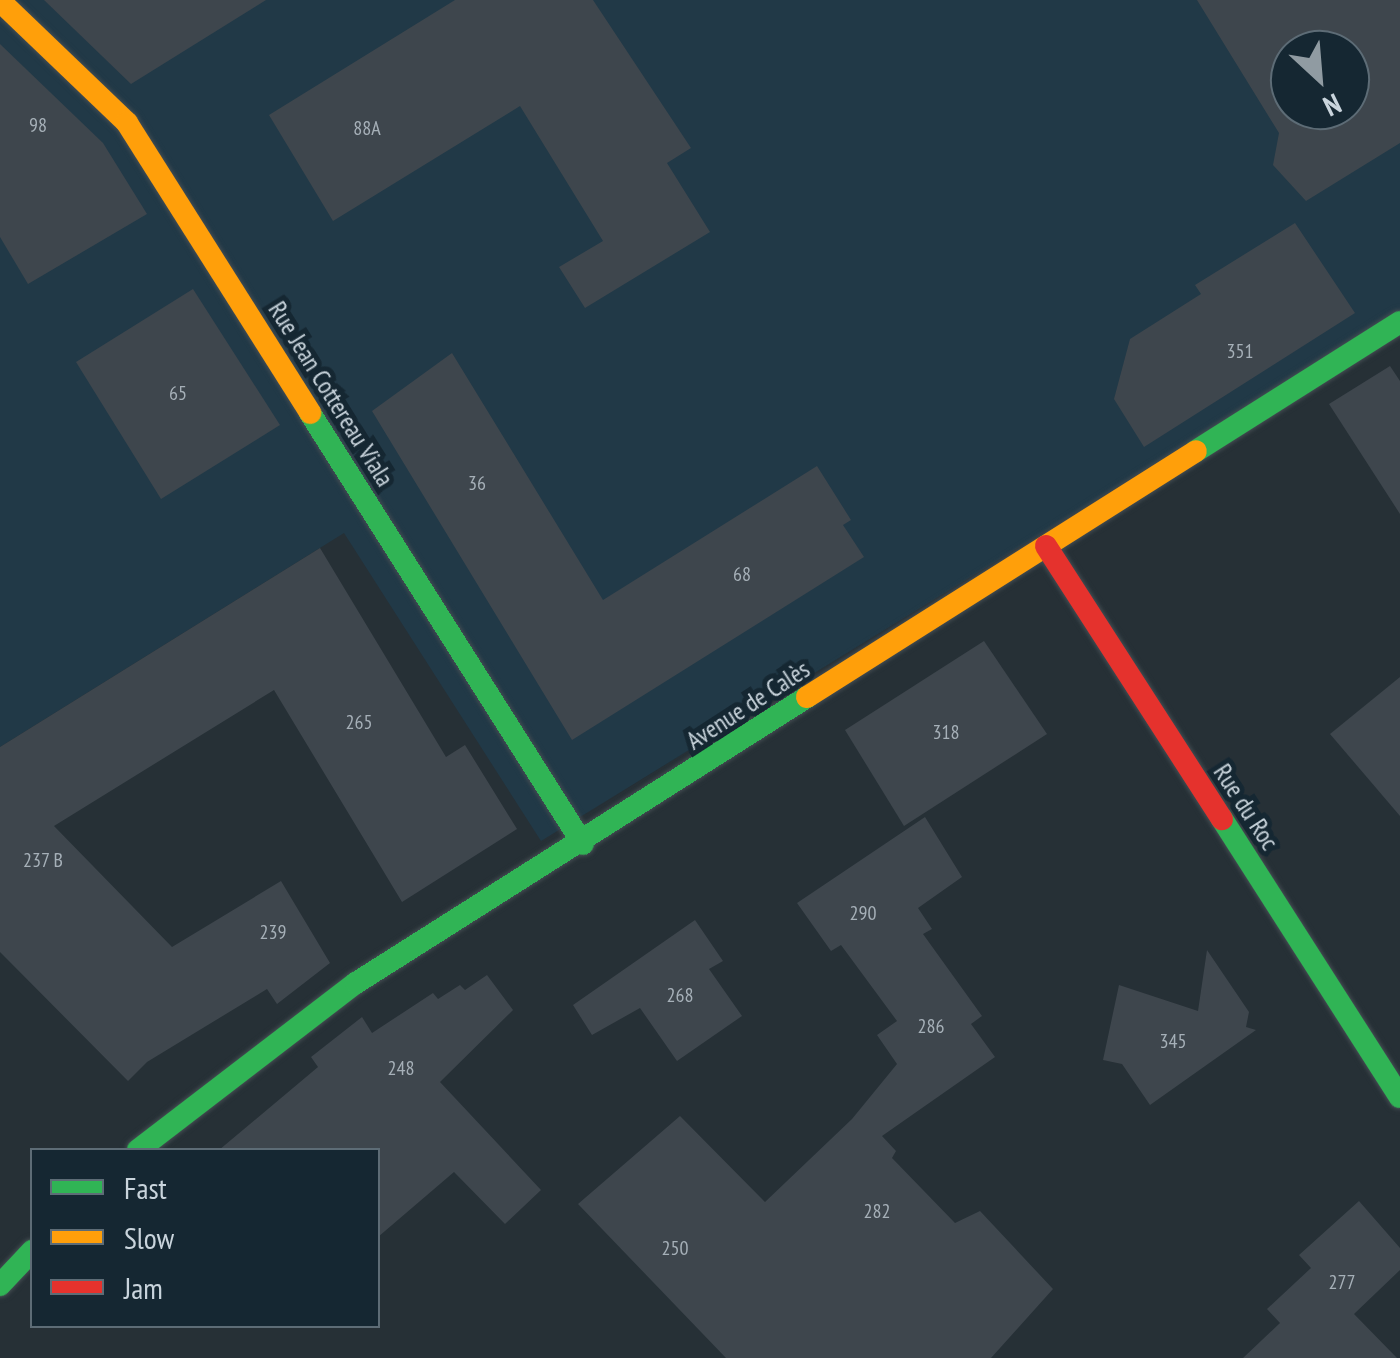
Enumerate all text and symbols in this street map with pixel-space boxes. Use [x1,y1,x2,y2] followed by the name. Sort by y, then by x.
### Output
[1270,30,1370,130] north arrow
[1318,86,1347,126] text: N
[29,113,47,137] house number: 98
[353,116,381,140] house number: 88A
[262,296,400,492] street label: Rue Jean Cottereau Viala
[1227,339,1253,363] house number: 351
[169,381,187,405] house number: 65
[468,471,486,495] house number: 36
[733,562,751,586] house number: 68
[681,654,815,756] street label: Avenue de Calès
[346,710,372,734] house number: 265
[933,720,959,744] house number: 318
[1207,759,1285,855] street label: Rue du Roc
[23,848,63,872] house number: 237 B
[850,901,876,925] house number: 290
[260,920,286,944] house number: 239
[667,983,693,1007] house number: 268
[918,1014,944,1038] house number: 286
[1160,1029,1186,1053] house number: 345
[388,1056,414,1080] house number: 248
[30,1148,380,1328] legend
[124,1168,167,1207] text: Fast
[864,1199,890,1223] house number: 282
[124,1218,174,1257] text: Slow
[662,1236,688,1260] house number: 250
[124,1268,163,1307] text: Jam
[1329,1270,1355,1294] house number: 277

